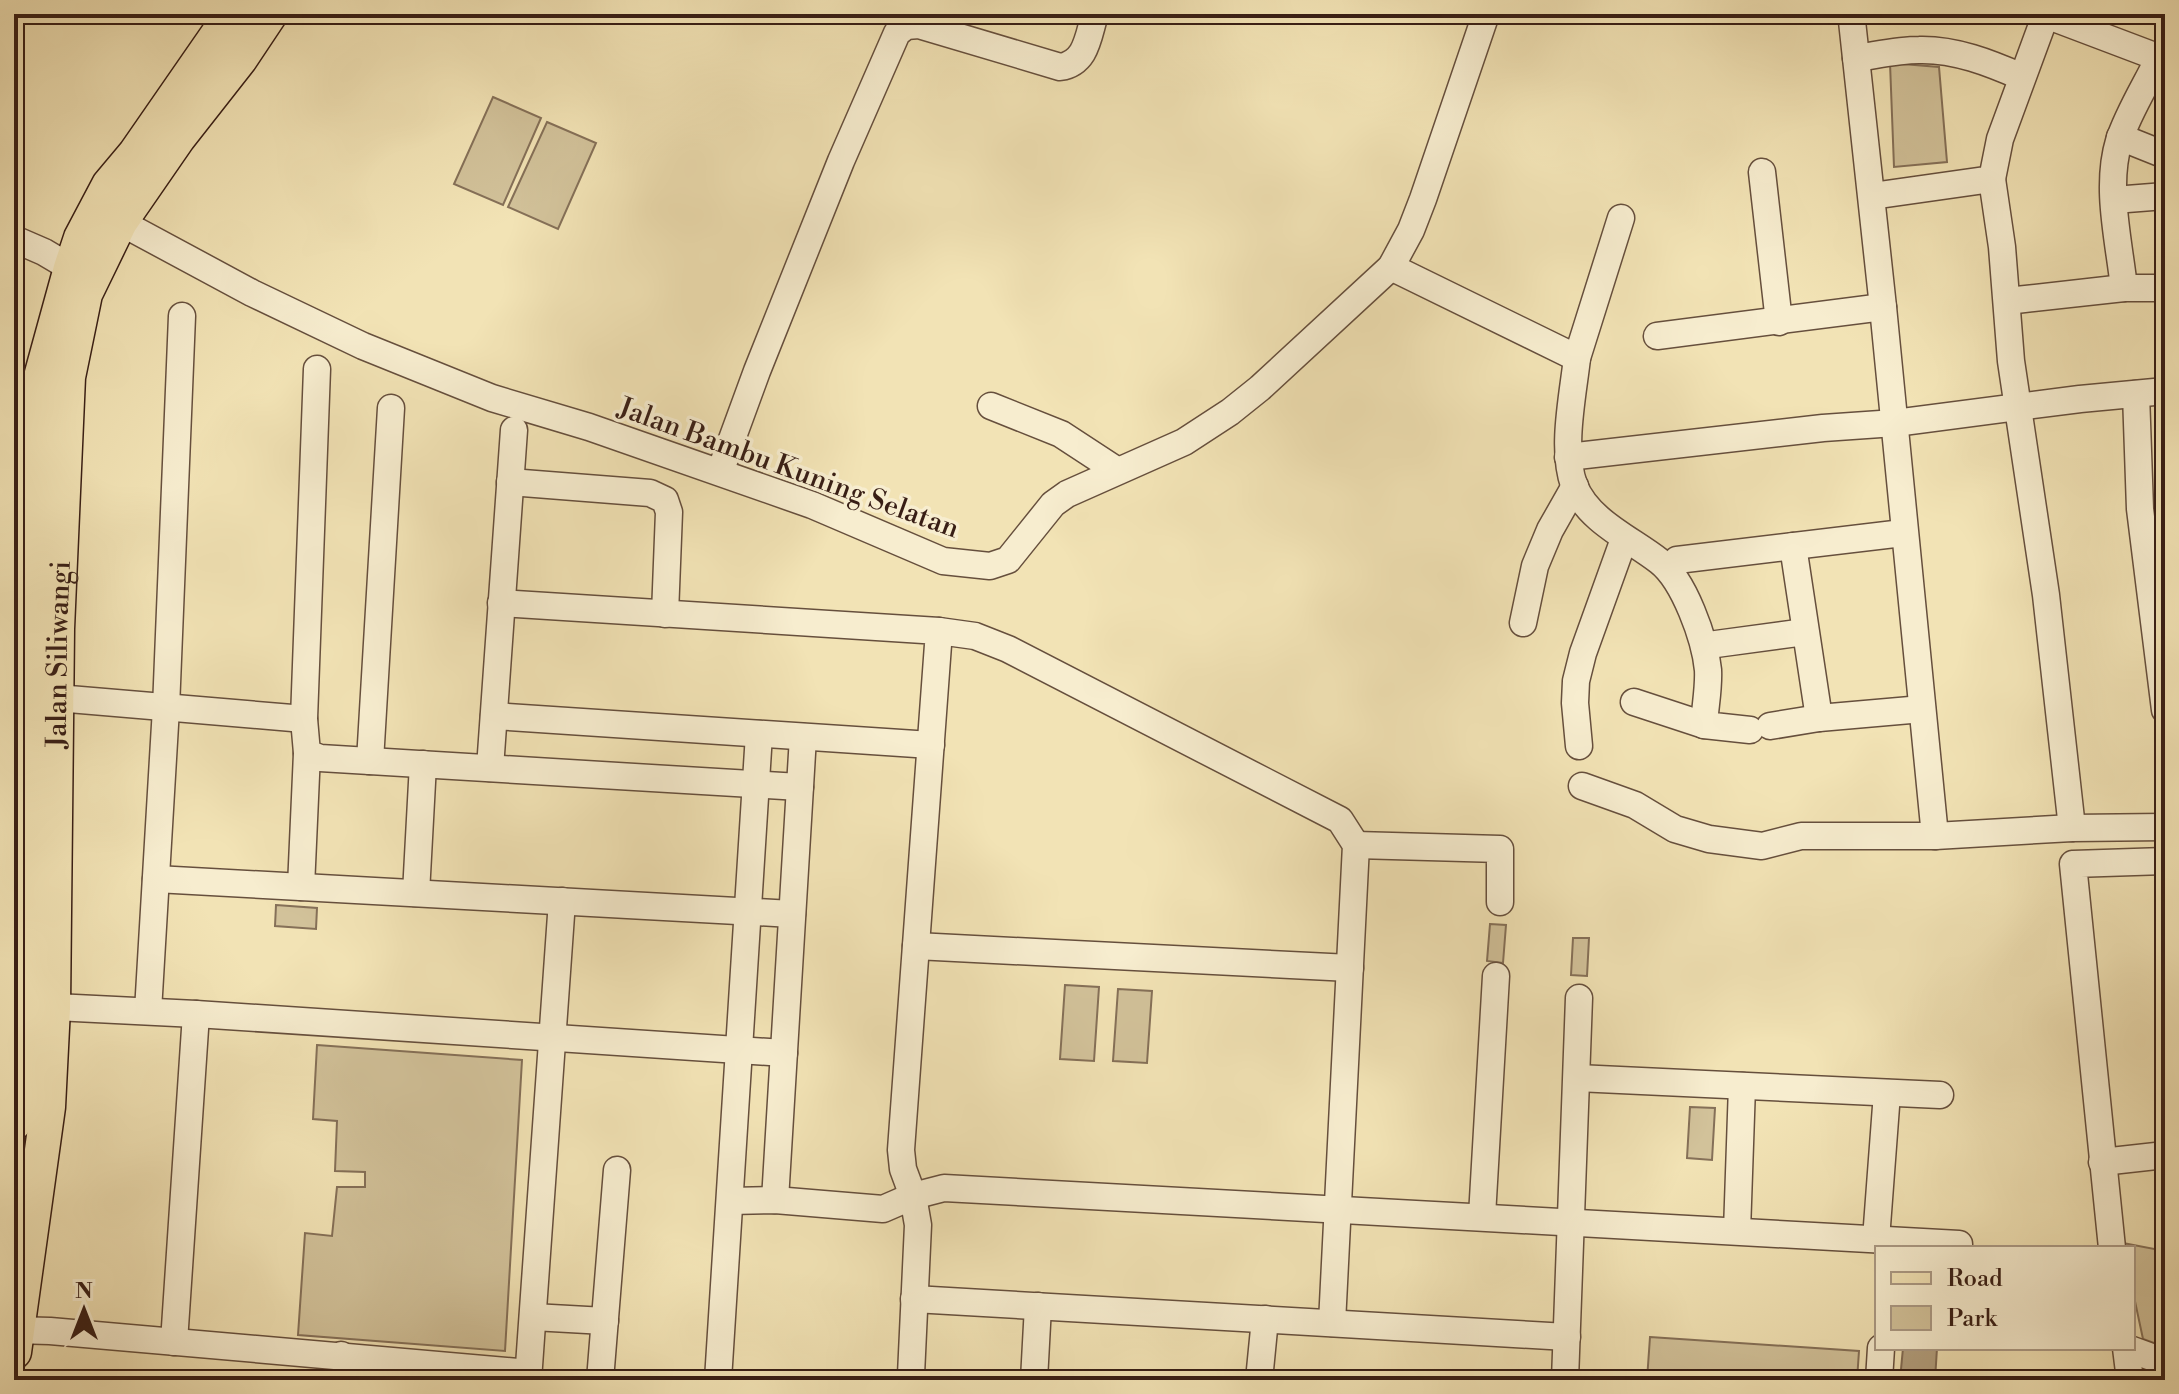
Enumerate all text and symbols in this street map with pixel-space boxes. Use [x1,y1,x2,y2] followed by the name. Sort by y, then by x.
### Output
[612,390,964,547] street label: Jalan Bambu Kuning Selatan
[40,560,79,750] street label: Jalan Siliwangi
[1875,1246,2135,1350] legend
[1947,1264,2003,1294] text: Road
[44,1270,124,1350] north arrow
[75,1278,93,1305] text: N
[1947,1304,1998,1334] text: Park

